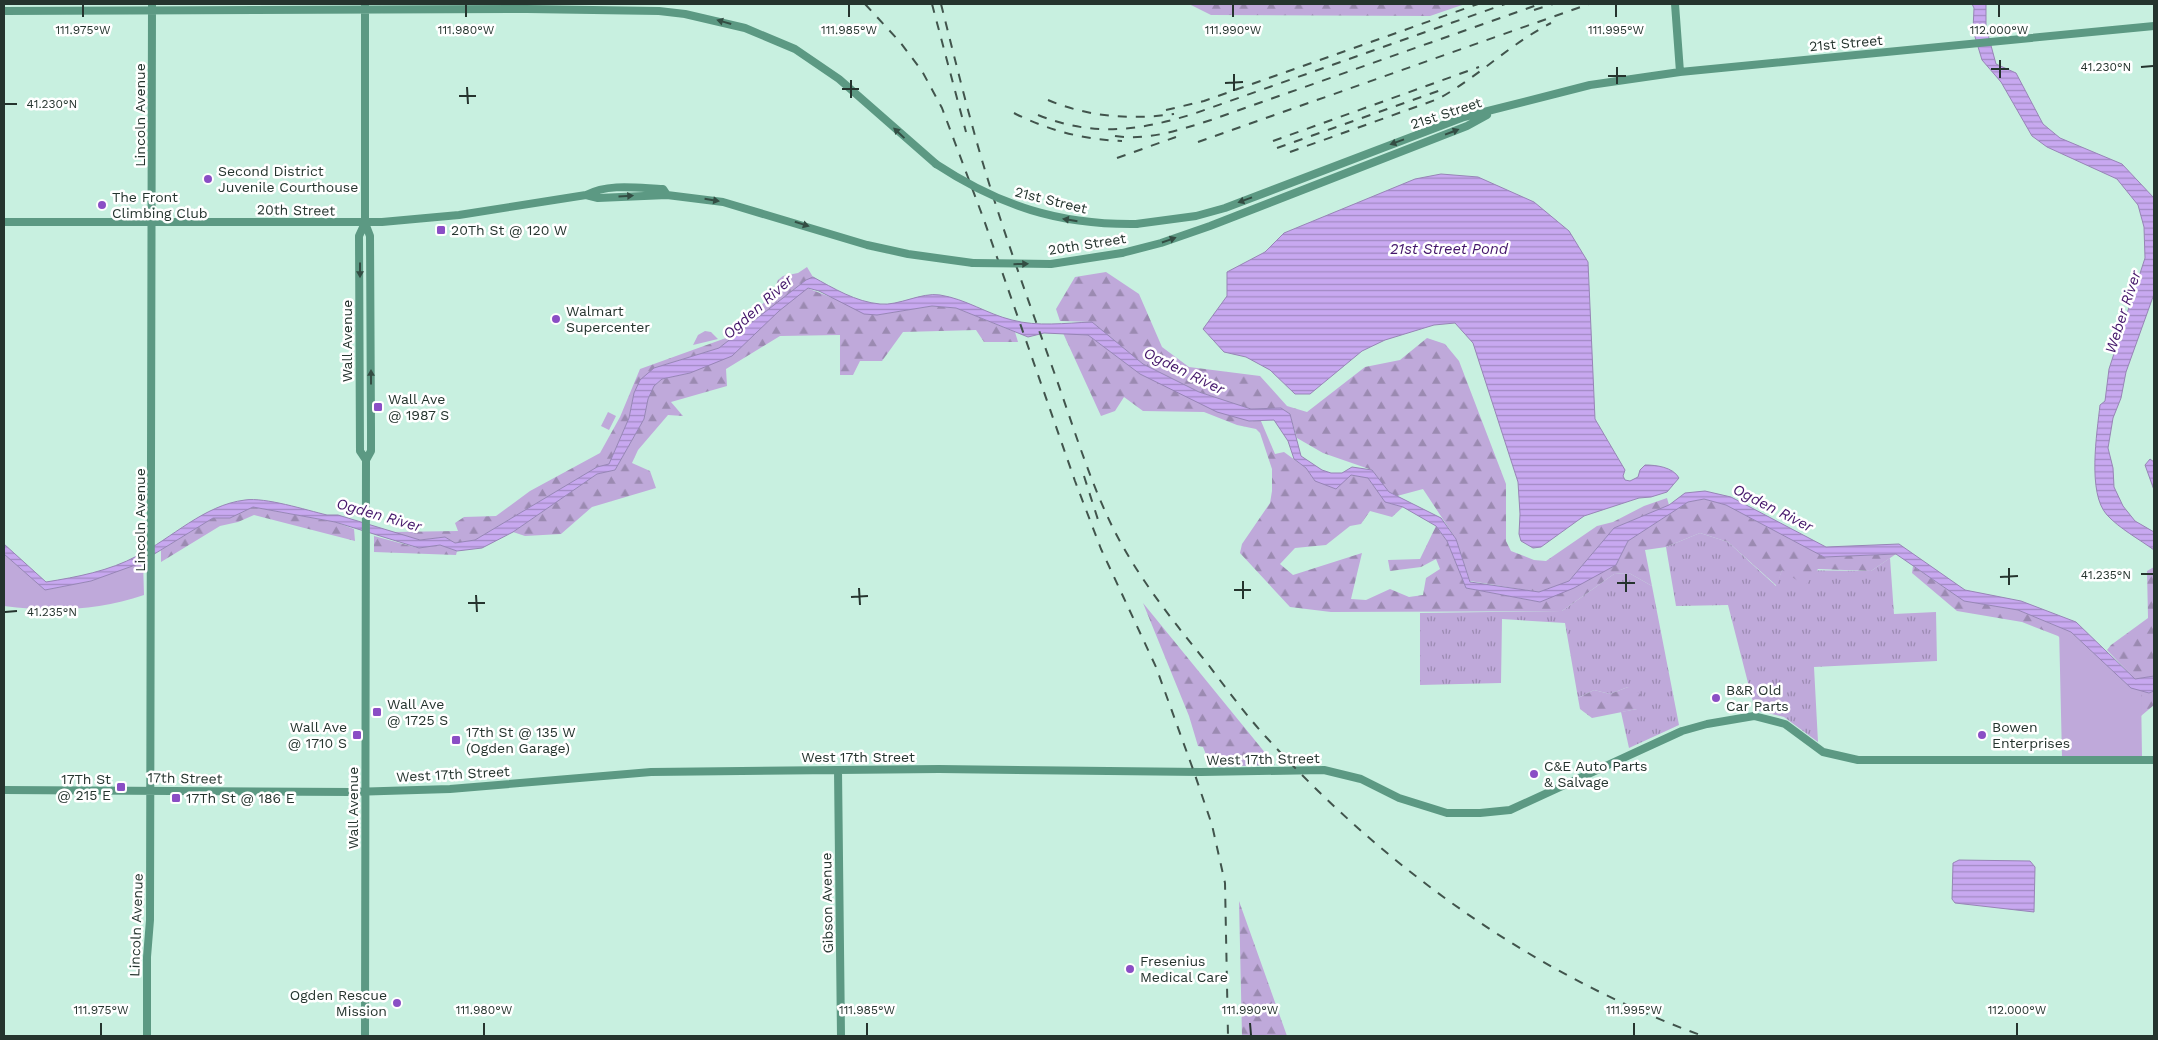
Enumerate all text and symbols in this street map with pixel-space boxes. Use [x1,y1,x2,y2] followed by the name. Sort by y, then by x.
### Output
[716,18,731,26] one-way arrow
[55,23,111,37] text: 111.975°W
[438,23,495,37] text: 111.980°W
[821,23,877,37] text: 111.985°W
[1205,23,1262,37] text: 111.990°W
[1588,23,1645,37] text: 111.995°W
[1970,23,2029,37] text: 112.000°W
[1809,32,1884,54] street label: 21st Street
[2081,60,2131,74] text: 41.230°N
[132,63,148,167] street label: Lincoln Avenue
[1408,94,1484,132] street label: 21st Street
[27,97,77,111] text: 41.230°N
[893,127,905,139] one-way arrow
[1445,127,1460,135] one-way arrow
[1389,138,1404,146] one-way arrow
[218,163,358,195] place label: Second District Juvenile Courthouse
[202,173,214,185] marker: Second District Juvenile Courthouse
[1013,183,1089,217] street label: 21st Street
[112,189,208,221] place label: The Front Climbing Club
[619,192,635,200] one-way arrow
[704,196,720,204] one-way arrow
[1237,196,1252,204] one-way arrow
[96,199,108,211] marker: The Front Climbing Club
[257,201,335,219] street label: 20th Street
[1062,216,1078,224] one-way arrow
[795,221,810,229] one-way arrow
[451,222,567,238] place label: 20Th St @ 120 W
[435,224,447,236] marker: 20Th St @ 120 W
[1047,230,1127,258] street label: 20th Street
[1162,236,1177,243] one-way arrow
[1390,240,1509,258] water label: 21st Street Pond
[1014,260,1030,268] one-way arrow
[356,262,364,278] one-way arrow
[2101,267,2145,356] water label: Weber River
[719,270,797,343] water label: Ogden River
[339,300,355,382] street label: Wall Avenue
[566,303,650,335] place label: Walmart Supercenter
[550,313,562,325] marker: Walmart Supercenter
[1141,344,1228,399] water label: Ogden River
[367,369,375,385] one-way arrow
[388,391,449,423] place label: Wall Ave @ 1987 S
[372,401,384,413] marker: Wall Ave @ 1987 S
[132,468,148,572] street label: Lincoln Avenue
[1730,480,1817,536] water label: Ogden River
[334,494,425,536] water label: Ogden River
[2081,568,2131,582] text: 41.235°N
[27,605,77,619] text: 41.235°N
[1726,682,1789,714] place label: B&R Old Car Parts
[1710,692,1722,704] marker: B&R Old Car Parts
[387,696,448,728] place label: Wall Ave @ 1725 S
[371,706,383,718] marker: Wall Ave @ 1725 S
[288,719,347,751] place label: Wall Ave @ 1710 S
[1992,719,2070,751] place label: Bowen Enterprises
[466,724,576,756] place label: 17th St @ 135 W (Ogden Garage)
[351,729,363,741] marker: Wall Ave @ 1710 S
[1976,729,1988,741] marker: Bowen Enterprises
[450,734,462,746] marker: 17th St @ 135 W (Ogden Garage)
[801,749,915,765] street label: West 17th Street
[1206,750,1320,768] street label: West 17th Street
[1544,758,1647,790] place label: C&E Auto Parts & Salvage
[396,763,510,785] street label: West 17th Street
[345,767,361,849] street label: Wall Avenue
[1528,768,1540,780] marker: C&E Auto Parts & Salvage
[147,769,223,787] street label: 17th Street
[57,771,111,803] place label: 17Th St @ 215 E
[115,781,127,793] marker: 17Th St @ 215 E
[186,790,295,806] place label: 17Th St @ 186 E
[170,792,182,804] marker: 17Th St @ 186 E
[818,852,836,954] street label: Gibson Avenue
[126,873,146,977] street label: Lincoln Avenue
[1140,953,1228,985] place label: Fresenius Medical Care
[1124,963,1136,975] marker: Fresenius Medical Care
[290,987,387,1019] place label: Ogden Rescue Mission
[391,997,403,1009] marker: Ogden Rescue Mission
[73,1003,129,1017] text: 111.975°W
[456,1003,513,1017] text: 111.980°W
[839,1003,895,1017] text: 111.985°W
[1222,1003,1279,1017] text: 111.990°W
[1606,1003,1663,1017] text: 111.995°W
[1988,1003,2047,1017] text: 112.000°W

